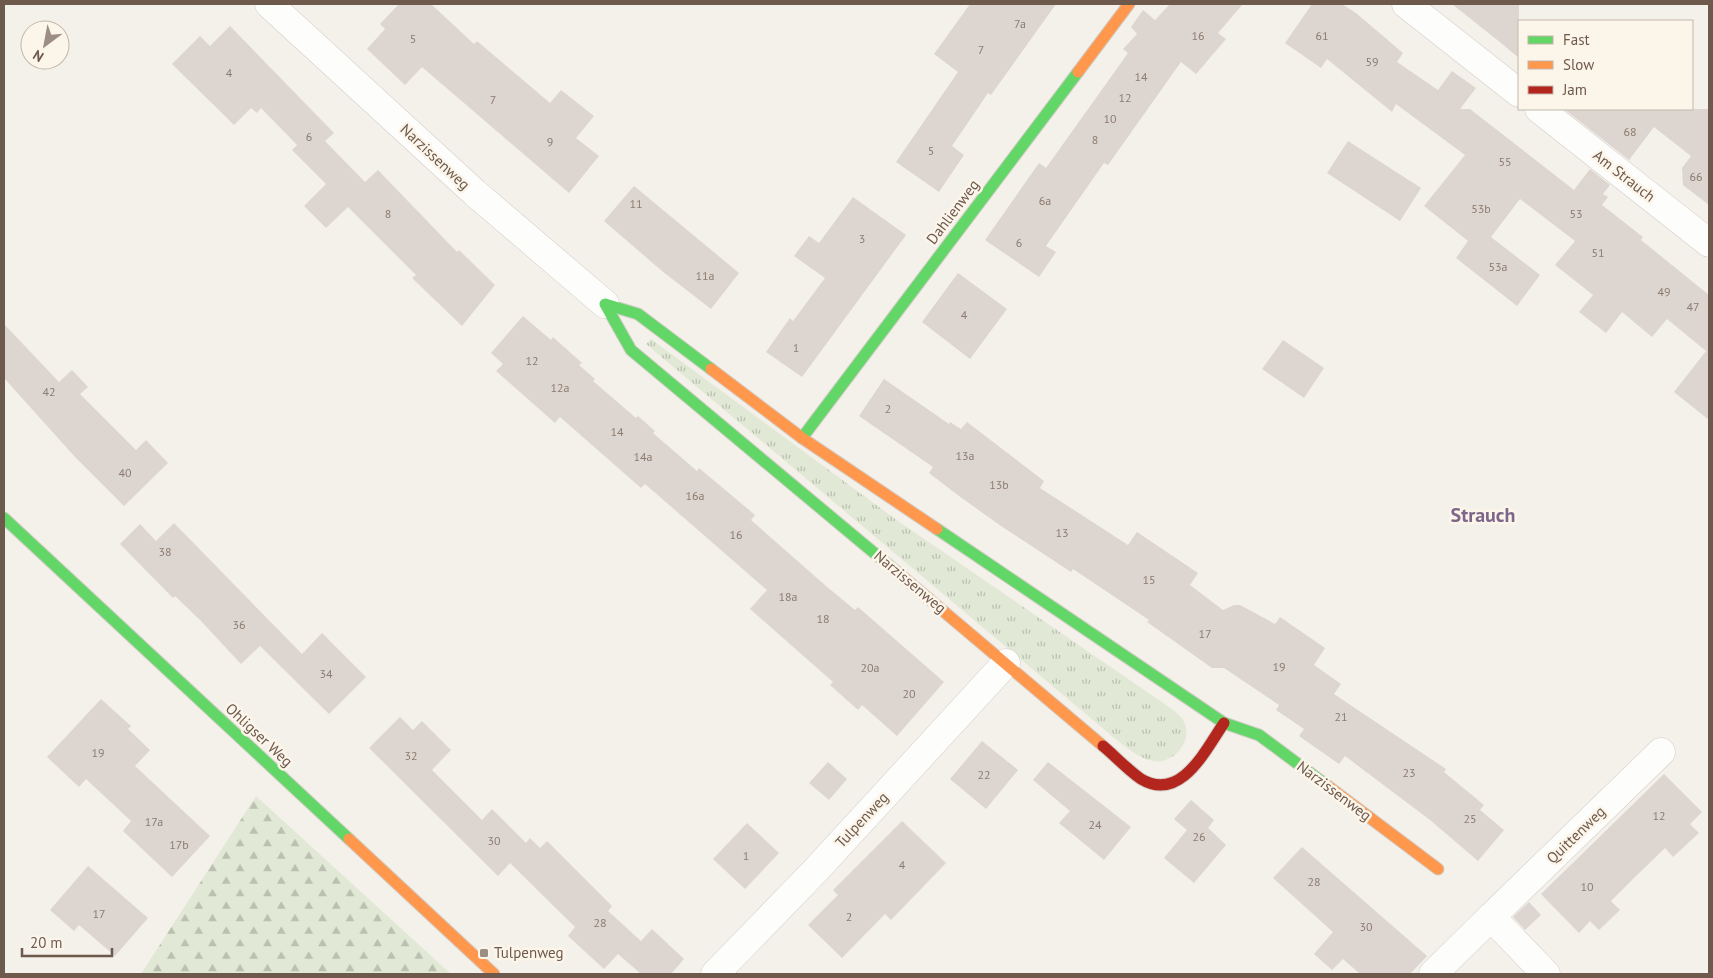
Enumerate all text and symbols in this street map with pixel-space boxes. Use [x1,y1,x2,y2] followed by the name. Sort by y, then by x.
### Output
[1014,16,1026,31] house number: 7a
[20,20,70,70] north arrow
[1518,20,1693,110] legend
[1191,28,1205,43] house number: 16
[1315,28,1329,43] house number: 61
[1563,30,1590,49] text: Fast
[410,31,416,46] house number: 5
[978,42,984,57] house number: 7
[29,46,47,66] text: N
[1365,54,1379,69] house number: 59
[1563,55,1594,74] text: Slow
[226,65,233,80] house number: 4
[1134,69,1148,84] house number: 14
[1562,80,1587,99] text: Jam
[1118,90,1132,105] house number: 12
[490,92,496,107] house number: 7
[1103,111,1117,126] house number: 10
[397,120,474,194] street label: Narzissenweg
[1623,124,1637,139] house number: 68
[306,129,312,144] house number: 6
[1092,132,1098,147] house number: 8
[547,134,553,149] house number: 9
[928,143,934,158] house number: 5
[1589,145,1659,206] street label: Am Strauch
[1498,154,1512,169] house number: 55
[1689,169,1703,184] house number: 66
[922,176,983,248] street label: Dahlienweg
[1039,193,1051,208] house number: 6a
[629,196,643,211] house number: 11
[1471,201,1491,216] house number: 53b
[385,206,391,221] house number: 8
[1569,206,1583,221] house number: 53
[859,231,865,246] house number: 3
[1016,235,1022,250] house number: 6
[1591,245,1605,260] house number: 51
[1488,259,1508,274] house number: 53a
[695,268,715,283] house number: 11a
[1657,284,1671,299] house number: 49
[1686,299,1700,314] house number: 47
[961,307,968,322] house number: 4
[793,340,799,355] house number: 1
[525,353,539,368] house number: 12
[550,380,570,395] house number: 12a
[42,384,56,399] house number: 42
[885,401,891,416] house number: 2
[610,424,624,439] house number: 14
[955,448,975,463] house number: 13a
[633,449,653,464] house number: 14a
[118,465,132,480] house number: 40
[989,477,1009,492] house number: 13b
[685,488,705,503] house number: 16a
[1451,502,1515,528] district label: Strauch
[1055,525,1069,540] house number: 13
[729,527,743,542] house number: 16
[158,544,172,559] house number: 38
[870,546,950,617] street label: Narzissenweg
[1142,572,1156,587] house number: 15
[778,589,798,604] house number: 18a
[816,611,830,626] house number: 18
[232,617,246,632] house number: 36
[1198,626,1212,641] house number: 17
[1272,659,1286,674] house number: 19
[860,660,880,675] house number: 20a
[319,666,333,681] house number: 34
[902,686,916,701] house number: 20
[222,699,297,771] street label: Ohligser Weg
[1334,709,1348,724] house number: 21
[91,745,105,760] house number: 19
[404,748,418,763] house number: 32
[1293,756,1375,825] street label: Narzissenweg
[1402,765,1416,780] house number: 23
[977,767,991,782] house number: 22
[831,788,892,852] street label: Tulpenweg
[1542,802,1609,867] street label: Quittenweg
[1652,808,1666,823] house number: 12
[1463,811,1477,826] house number: 25
[145,814,163,829] house number: 17a
[1088,817,1102,832] house number: 24
[1192,829,1206,844] house number: 26
[487,833,501,848] house number: 30
[169,837,189,852] house number: 17b
[743,848,749,863] house number: 1
[899,857,906,872] house number: 4
[1307,874,1321,889] house number: 28
[1580,879,1594,894] house number: 10
[92,906,106,921] house number: 17
[846,909,852,924] house number: 2
[593,915,607,930] house number: 28
[1359,919,1373,934] house number: 30
[22,926,112,958] scale bar
[30,933,63,952] text: 20 m
[494,943,564,962] place label: Tulpenweg
[478,947,490,959] marker: Tulpenweg

